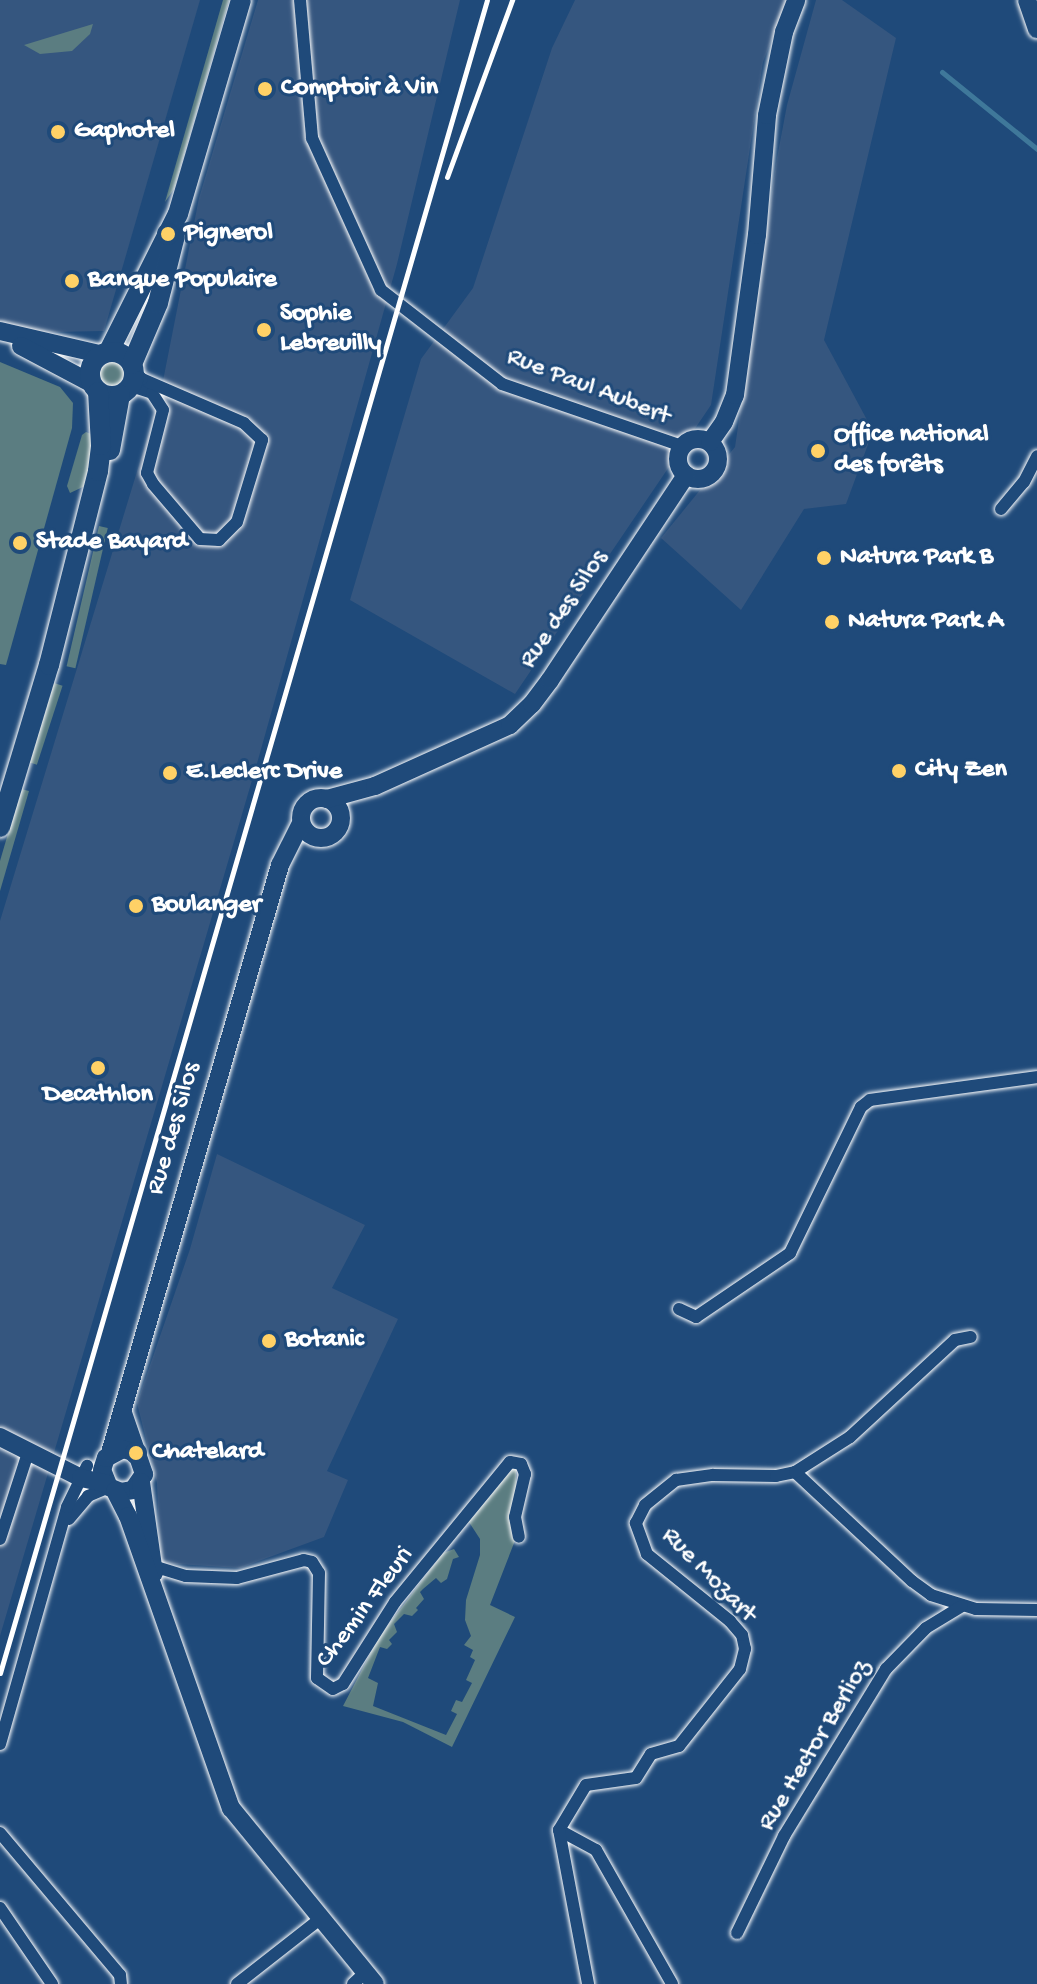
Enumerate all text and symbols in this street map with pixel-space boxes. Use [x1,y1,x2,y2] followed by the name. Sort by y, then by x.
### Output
[281,73,438,105] place label: Comptoir à Vin
[256,80,274,98] marker: Comptoir à Vin
[74,116,175,148] place label: Gaphotel
[49,123,67,141] marker: Gaphotel
[184,218,273,250] place label: Pignerol
[159,225,177,243] marker: Pignerol
[88,265,277,297] place label: Banque Populaire
[63,272,81,290] marker: Banque Populaire
[280,299,381,360] place label: Sophie Lebreuilly
[255,321,273,339] marker: Sophie Lebreuilly
[502,342,674,434] street label: Rue Paul Aubert
[834,420,989,482] place label: Office national des forêts
[809,442,827,460] marker: Office national des forêts
[36,527,187,559] place label: Stade Bayard
[11,534,29,552] marker: Stade Bayard
[840,542,993,574] place label: Natura Park B
[514,545,616,675] street label: Rue des Silos
[815,549,833,567] marker: Natura Park B
[848,606,1003,638] place label: Natura Park A
[823,613,841,631] marker: Natura Park A
[915,755,1007,787] place label: City Zen
[186,757,342,789] place label: E.Leclerc Drive
[890,762,908,780] marker: City Zen
[161,764,179,782] marker: E.Leclerc Drive
[152,890,261,922] place label: Boulanger
[127,897,145,915] marker: Boulanger
[89,1059,107,1077] marker: Decathlon
[141,1059,209,1199] street label: Rue des Silos
[43,1080,153,1112] place label: Decathlon
[285,1325,364,1357] place label: Botanic
[260,1332,278,1350] marker: Botanic
[152,1437,263,1469] place label: Chatelard
[127,1444,145,1462] marker: Chatelard
[654,1522,762,1630] street label: Rue Mozart
[310,1541,422,1675] street label: Chemin Fleuri
[753,1655,879,1837] street label: Rue Hector Berlioz

